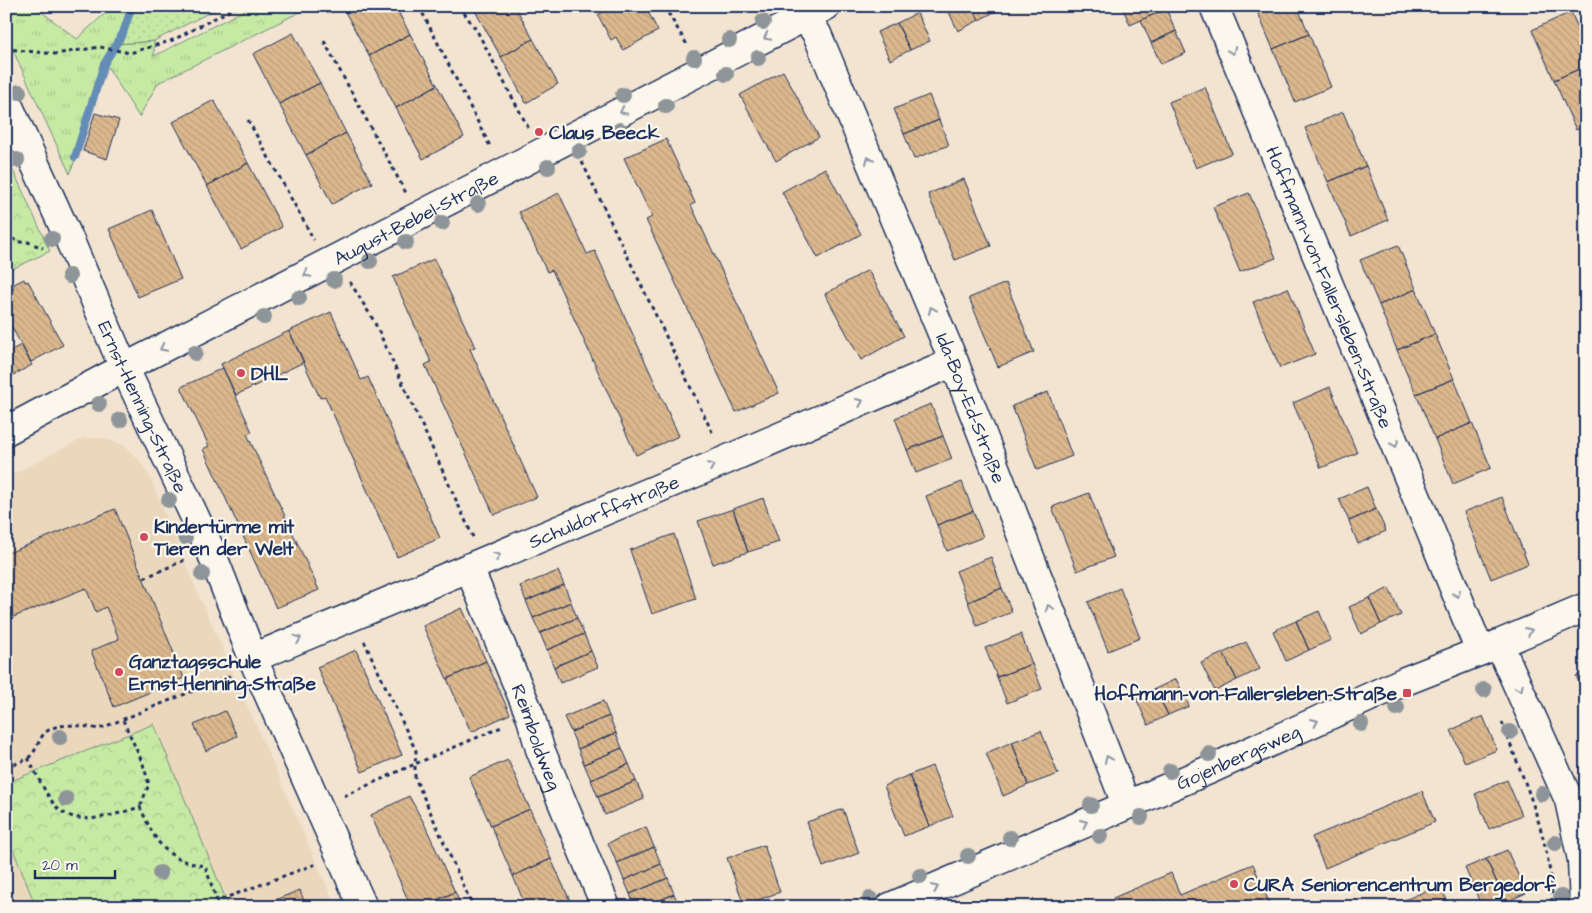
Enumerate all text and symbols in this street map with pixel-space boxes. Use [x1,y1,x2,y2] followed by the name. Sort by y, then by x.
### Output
[764,31,773,41] one-way arrow
[1226,46,1237,55] one-way arrow
[619,105,628,115] one-way arrow
[549,120,660,147] place label: Claus Beeck
[533,126,545,138] marker: Claus Beeck
[1258,143,1399,433] street label: Hoffmann-von-Fallersleben-Straße
[865,156,876,165] one-way arrow
[329,165,503,273] street label: August-Bebel-Straße
[304,268,313,278] one-way arrow
[928,306,938,315] one-way arrow
[90,317,194,498] street label: Ernst-Henning-Straße
[928,329,1012,488] street label: Ida-Boy-Ed-Straße
[159,342,168,352] one-way arrow
[251,361,289,388] place label: DHL
[235,367,247,379] marker: DHL
[855,398,864,409] one-way arrow
[1388,439,1399,448] one-way arrow
[706,462,715,473] one-way arrow
[525,469,684,556] street label: Schuldorffstraße
[153,514,295,563] place label: Kindertürme mit Tieren der Welt
[138,531,150,543] marker: Kindertürme mit Tieren der Welt
[492,552,501,563] one-way arrow
[1450,589,1461,598] one-way arrow
[1045,604,1055,613] one-way arrow
[1524,627,1533,638] one-way arrow
[293,635,302,646] one-way arrow
[129,649,317,699] place label: Ganztagsschule Ernst-Henning-Straße
[113,666,125,678] marker: Ganztagsschule Ernst-Henning-Straße
[504,680,568,795] street label: Reimboldweg
[1094,681,1398,708] place label: Hoffmann-von-Fallersleben-Straße
[1513,683,1524,692] one-way arrow
[1401,687,1413,699] marker: Hoffmann-von-Fallersleben-Straße
[1172,718,1305,797] street label: Gojenbergsweg
[1310,718,1319,728] one-way arrow
[1104,755,1114,764] one-way arrow
[1079,819,1088,830] one-way arrow
[35,848,115,880] scale bar
[42,855,78,876] text: 20 m
[1244,872,1557,900] place label: CURA Seniorencentrum Bergedorf
[1228,878,1240,890] marker: CURA Seniorencentrum Bergedorf
[930,883,939,894] one-way arrow

